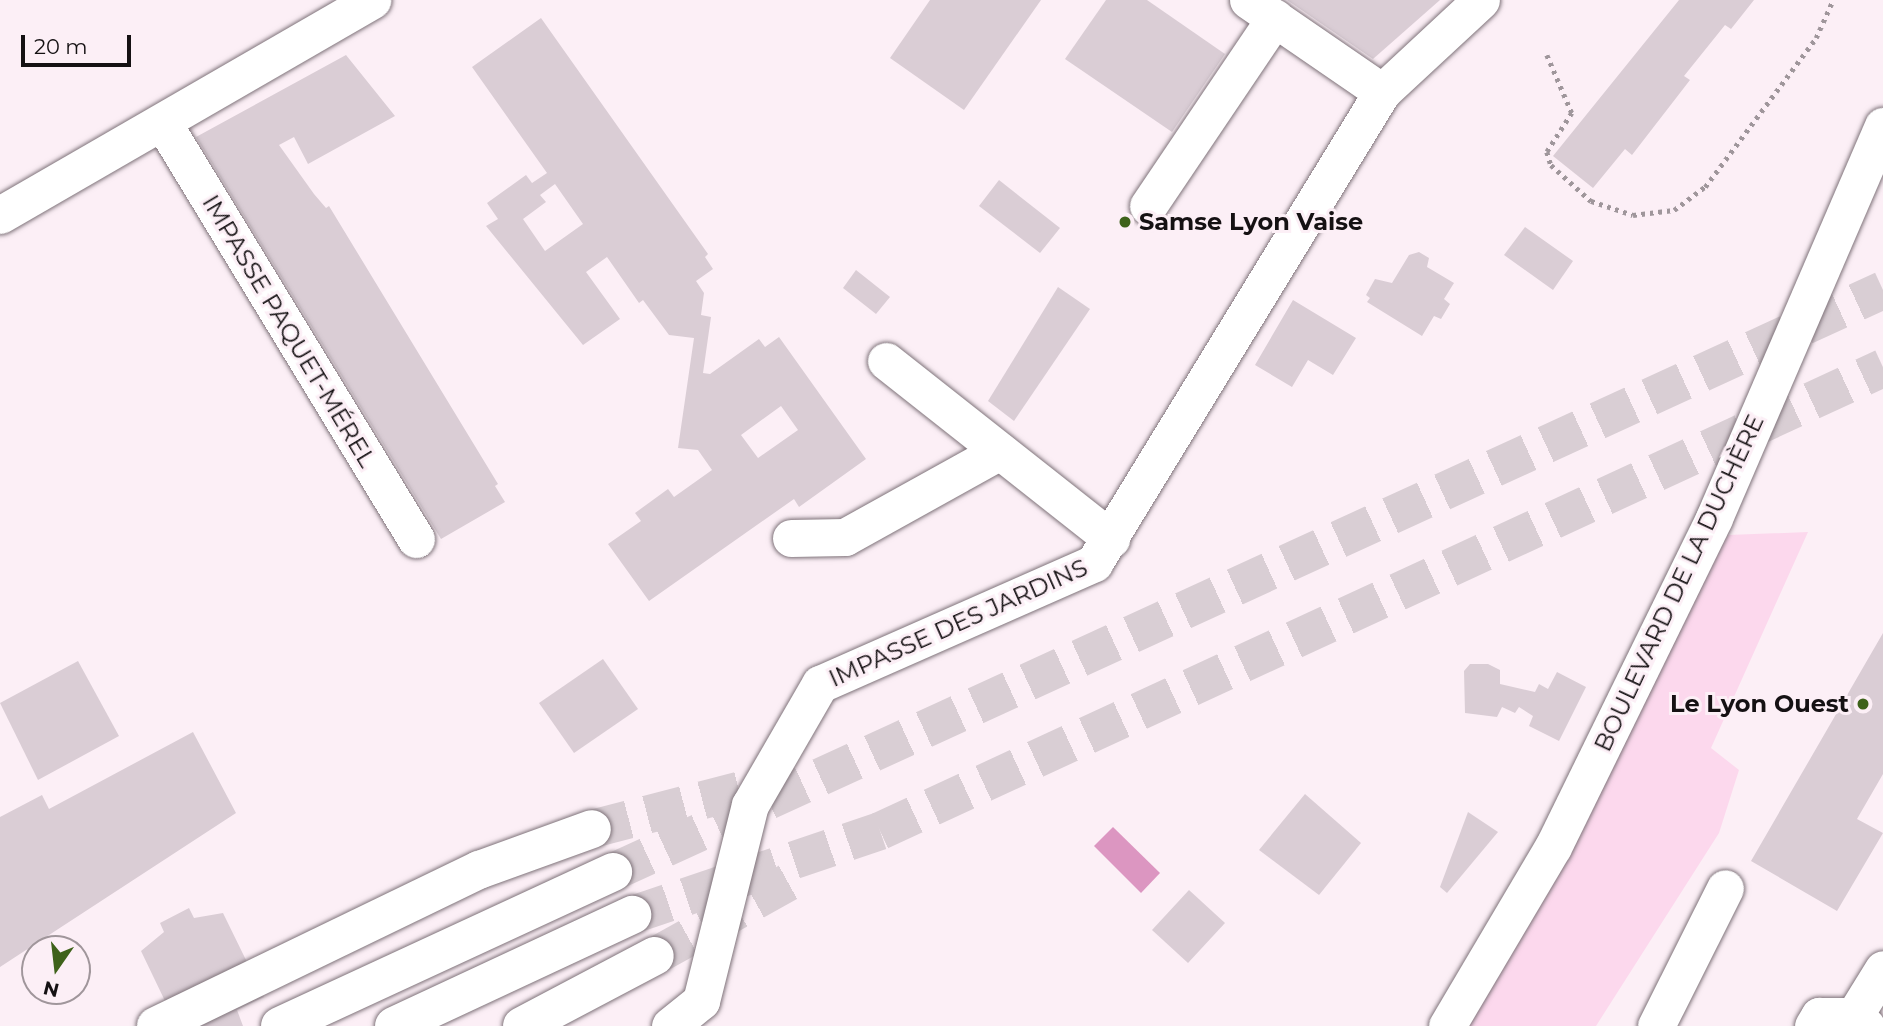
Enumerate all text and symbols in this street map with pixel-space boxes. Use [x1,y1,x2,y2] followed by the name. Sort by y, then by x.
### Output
[24,21,135,65] scale bar
[34,34,88,59] text: 20 m
[196,190,382,472] street label: IMPASSE PAQUET-MÉREL
[1139,208,1363,236] place label: Samse Lyon Vaise
[1117,214,1133,230] marker: Samse Lyon Vaise
[1588,410,1770,756] street label: BOULEVARD DE LA DUCHÈRE
[824,553,1092,693] street label: IMPASSE DES JARDINS
[1670,690,1849,718] place label: Le Lyon Ouest
[1855,696,1871,712] marker: Le Lyon Ouest
[21,935,91,1005] north arrow
[41,976,62,1002] text: N

